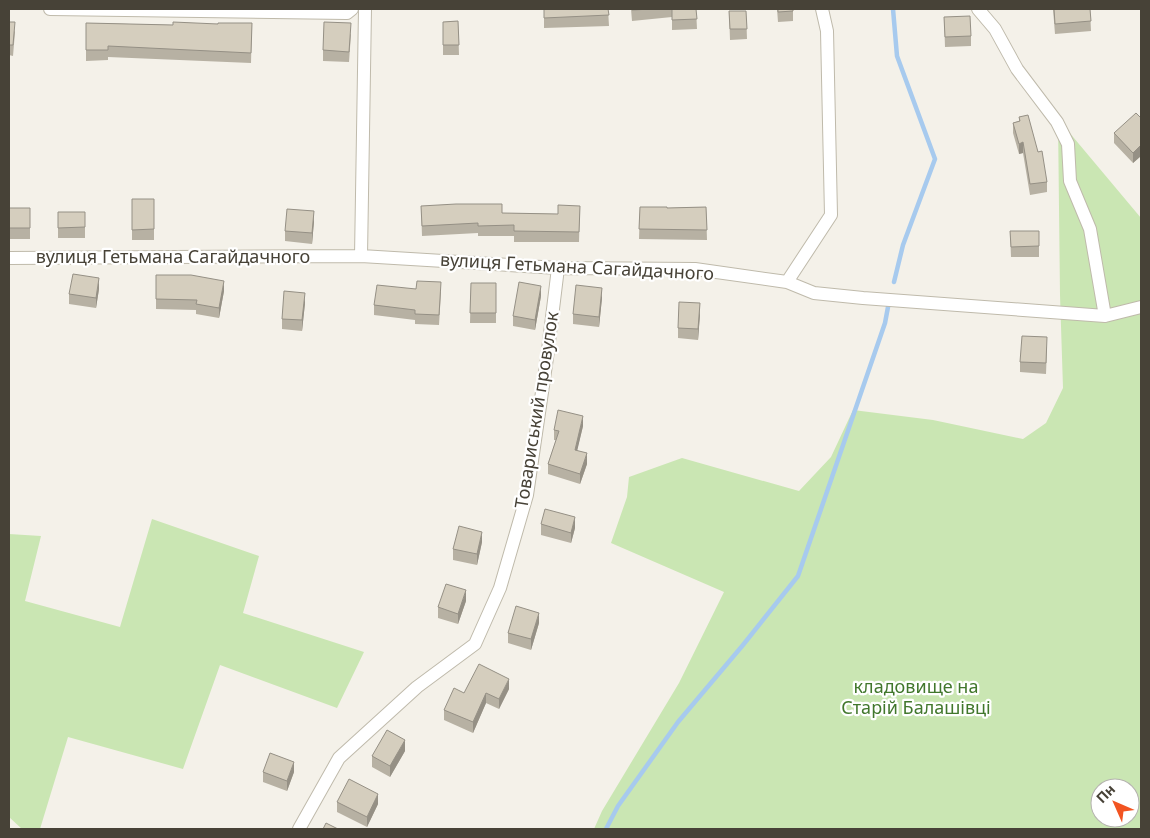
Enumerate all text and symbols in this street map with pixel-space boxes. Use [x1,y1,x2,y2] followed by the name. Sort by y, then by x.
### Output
[36,244,310,268] street label: вулиця Гетьмана Сагайдачного
[439,247,715,285] street label: вулиця Гетьмана Сагайдачного
[509,309,564,510] street label: Товариський провулок
[841,674,991,719] park label: кладовище на Старій Балашівці
[1090,778,1140,828] north arrow
[1092,780,1119,807] text: Пн

